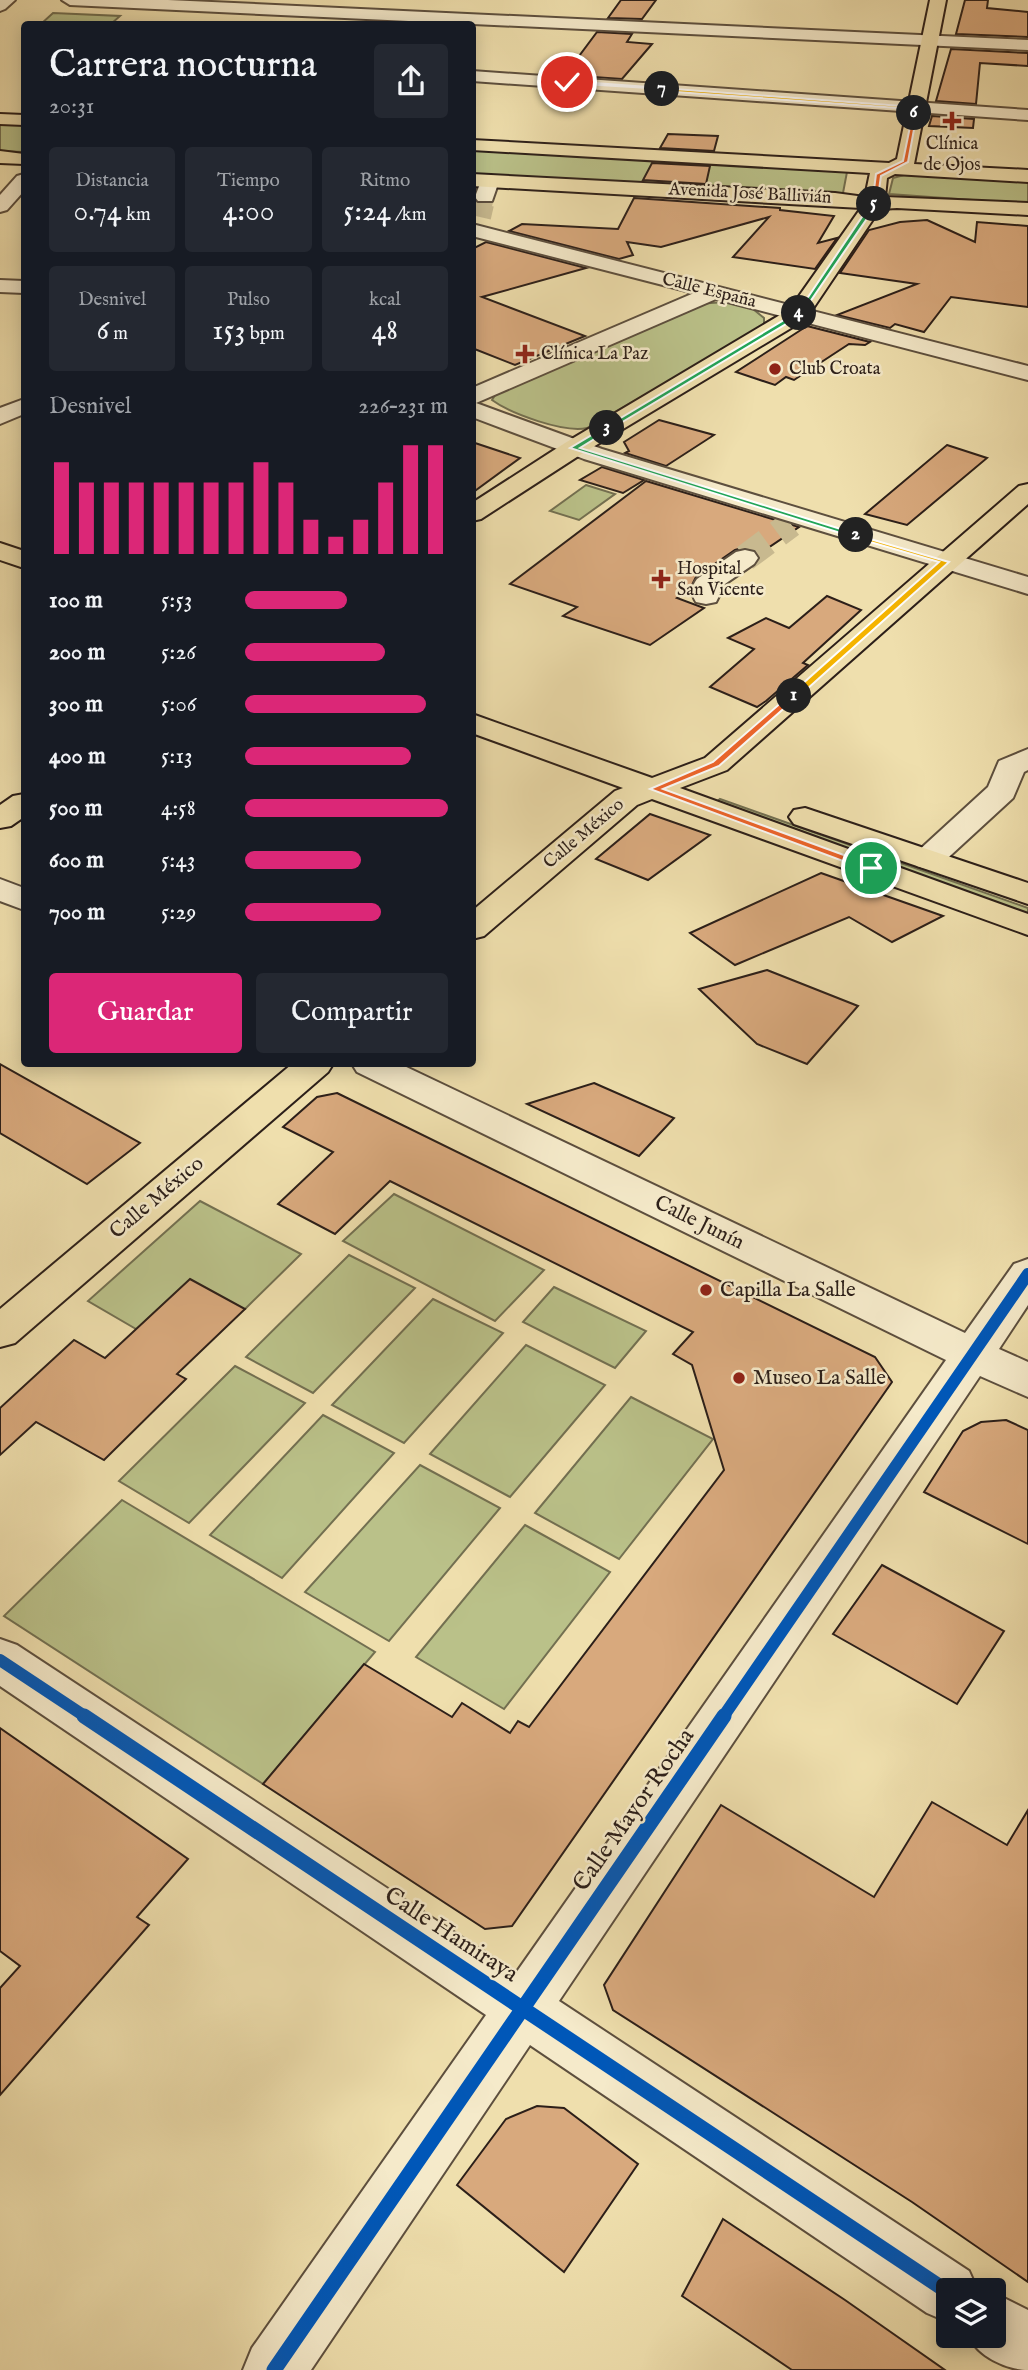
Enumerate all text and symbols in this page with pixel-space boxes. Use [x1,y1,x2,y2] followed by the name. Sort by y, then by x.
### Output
[49,42,317,90] text: Carrera nocturna
[374,44,448,118] button: share
[537,52,597,112] pin
[548,63,586,101] icon: check
[644,72,680,106] pin: 7
[657,76,666,100] text: 7
[49,92,94,121] text: 20:31
[897,96,932,130] pin: 6
[909,100,918,124] text: 6
[942,111,962,131] marker: Clínica de Ojos
[923,133,981,177] place label: Clínica de Ojos
[76,169,149,193] text: Distancia
[217,169,280,193] text: Tiempo
[359,169,410,193] text: Ritmo
[667,178,832,210] street label: Avenida José Ballivián
[856,186,892,222] pin: 5
[870,191,877,215] text: 5
[74,193,122,231] text: 0.74
[222,193,275,231] text: 4:00
[343,193,391,231] text: 5:24
[122,203,151,227] text: km
[391,203,426,227] text: /km
[659,268,759,314] street label: Calle España
[78,288,146,312] text: Desnivel
[227,288,270,312] text: Pulso
[369,288,401,312] text: kcal
[782,296,816,330] pin: 4
[794,300,803,324] text: 4
[96,312,109,350] text: 6
[212,312,246,350] text: 153
[372,312,398,350] text: 48
[109,322,128,346] text: m
[246,322,285,346] text: bpm
[541,343,648,366] place label: Clínica La Paz
[515,344,535,364] marker: Clínica La Paz
[789,358,881,381] place label: Club Croata
[767,361,783,377] marker: Club Croata
[49,392,131,421] text: Desnivel
[358,392,448,421] text: 226–231 m
[590,410,624,446] pin: 3
[603,415,610,439] text: 3
[838,518,874,552] pin: 2
[851,522,860,546] text: 2
[677,558,764,602] place label: Hospital San Vicente
[651,569,671,589] marker: Hospital San Vicente
[49,586,103,615] text: 100 m
[161,586,192,615] text: 5:53
[49,638,105,667] text: 200 m
[161,638,196,667] text: 5:26
[776,678,812,714] pin: 1
[790,683,797,707] text: 1
[49,690,103,719] text: 300 m
[161,690,196,719] text: 5:06
[49,742,106,771] text: 400 m
[161,742,193,771] text: 5:13
[539,793,629,874] street label: Calle México
[49,794,103,823] text: 500 m
[161,794,196,823] text: 4:58
[841,838,901,898] pin
[49,846,104,875] text: 600 m
[161,846,195,875] text: 5:43
[852,849,890,887] icon: arrive
[49,898,105,927] text: 700 m
[161,898,196,927] text: 5:29
[49,973,242,1053] button: Guardar
[256,973,448,1053] button: Compartir
[104,1151,210,1245] street label: Calle México
[650,1190,748,1256] street label: Calle Junín
[720,1277,856,1304] place label: Capilla La Salle
[698,1282,714,1298] marker: Capilla La Salle
[753,1365,886,1392] place label: Museo La Salle
[731,1370,747,1386] marker: Museo La Salle
[566,1722,702,1898] street label: Calle Mayor Rocha
[378,1880,524,1990] street label: Calle Hamiraya
[936,2278,1006,2348] map controls
[936,2278,1006,2348] button: layers

